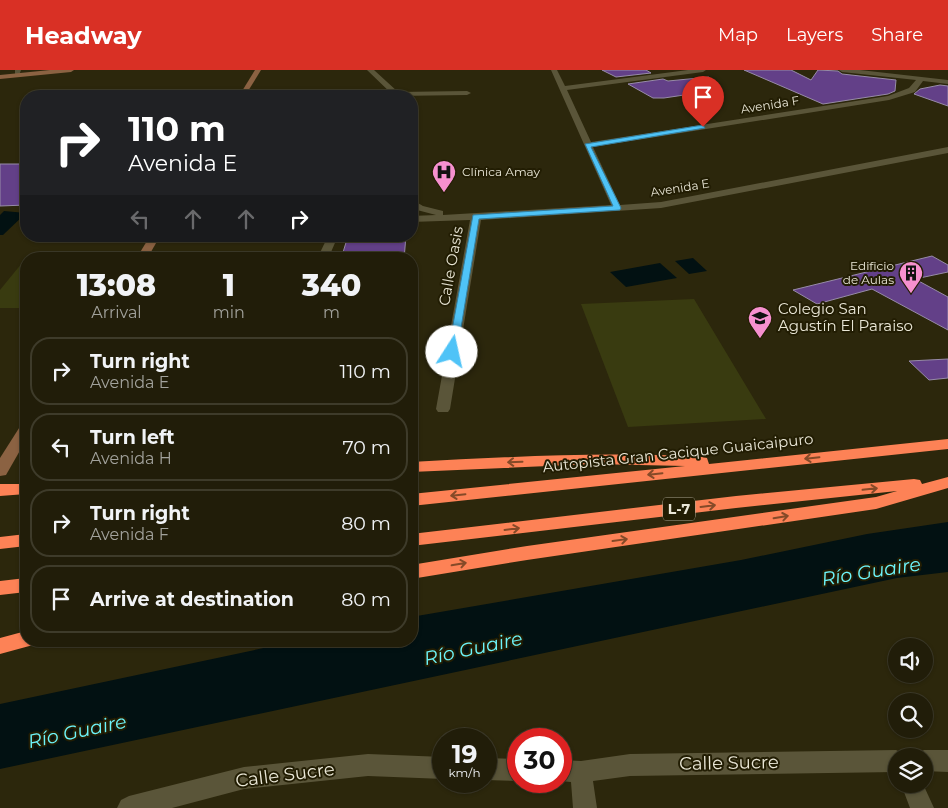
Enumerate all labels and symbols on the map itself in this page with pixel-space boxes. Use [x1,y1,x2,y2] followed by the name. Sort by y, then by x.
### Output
[682,76,724,127] pin
[740,92,801,117] street label: Avenida F
[431,159,457,193] hospital icon: Clínica Amay
[462,164,540,179] place label: Clínica Amay
[649,175,711,200] street label: Avenida E
[434,225,467,307] street label: Calle Oasis
[843,258,894,287] place label: Edificio de Aulas
[898,260,924,294] building icon: Edificio de Aulas
[778,299,913,335] place label: Colegio San Agustín El Paraiso
[747,305,773,339] school or university icon: Colegio San Agustín El Paraiso
[425,325,477,377] position arrow
[542,429,814,476] street label: Autopista Gran Cacique Guaicaipuro
[805,453,821,463] one-way arrow
[507,457,523,467] one-way arrow
[647,469,663,479] one-way arrow
[861,484,877,494] one-way arrow
[451,490,467,500] one-way arrow
[663,498,695,520] road number: L-7
[700,501,716,511] one-way arrow
[773,512,789,522] one-way arrow
[504,524,520,534] one-way arrow
[612,535,628,545] one-way arrow
[820,552,922,591] water label: Río Guaire
[451,559,467,569] one-way arrow
[422,627,524,670] water label: Río Guaire
[26,710,128,753] water label: Río Guaire
[507,728,572,793] speed limit sign: 30
[679,751,779,775] street label: Calle Sucre
[234,758,336,792] street label: Calle Sucre

